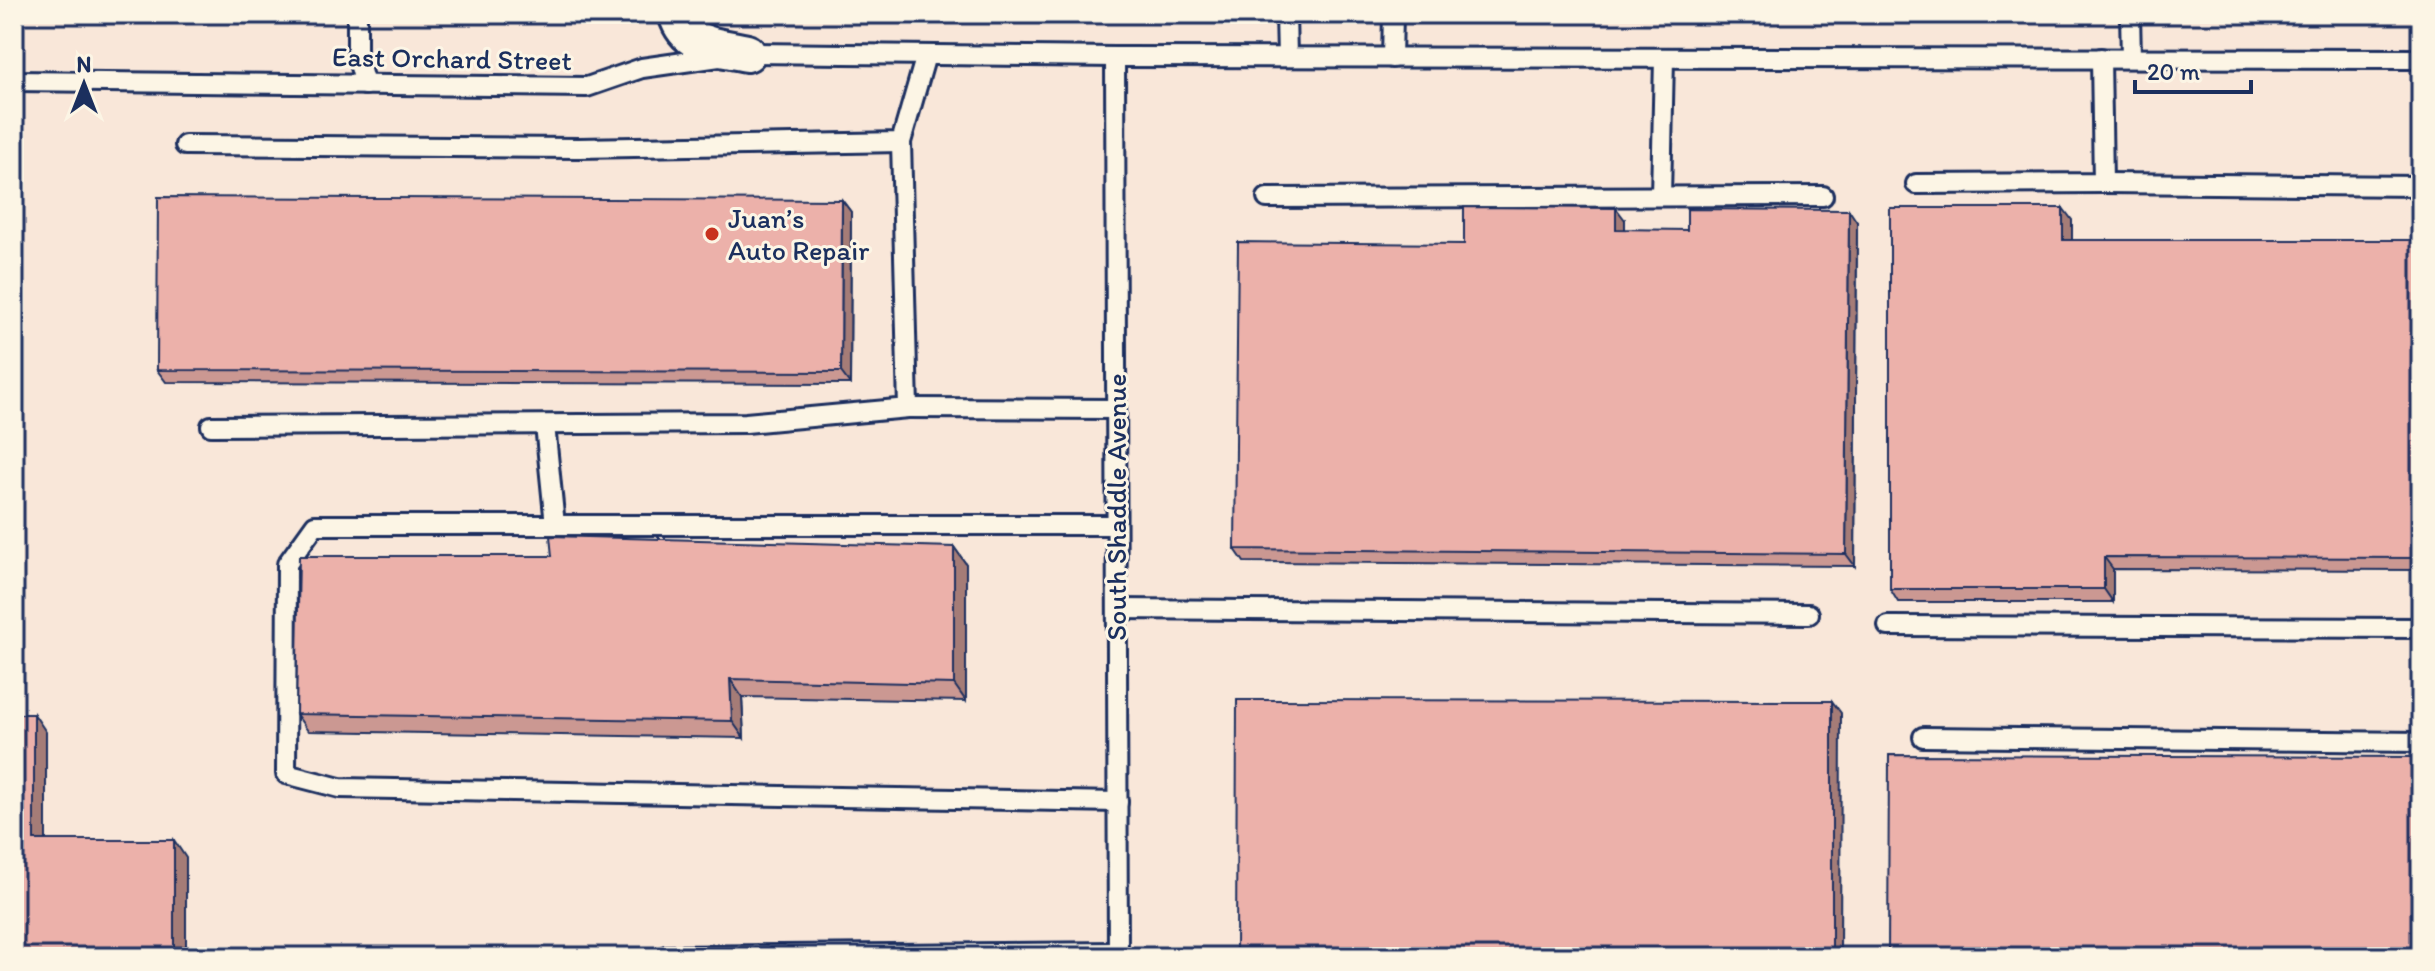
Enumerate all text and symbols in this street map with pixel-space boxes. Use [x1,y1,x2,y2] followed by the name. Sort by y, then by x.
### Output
[332,39,572,77] street label: East Orchard Street
[44,44,124,124] north arrow
[2135,44,2251,94] scale bar
[77,51,91,78] text: N
[2147,57,2200,86] text: 20 m
[728,201,869,267] place label: Juan’s Auto Repair
[703,225,721,243] marker: Juan’s Auto Repair
[1099,373,1133,641] street label: South Shaddle Avenue

